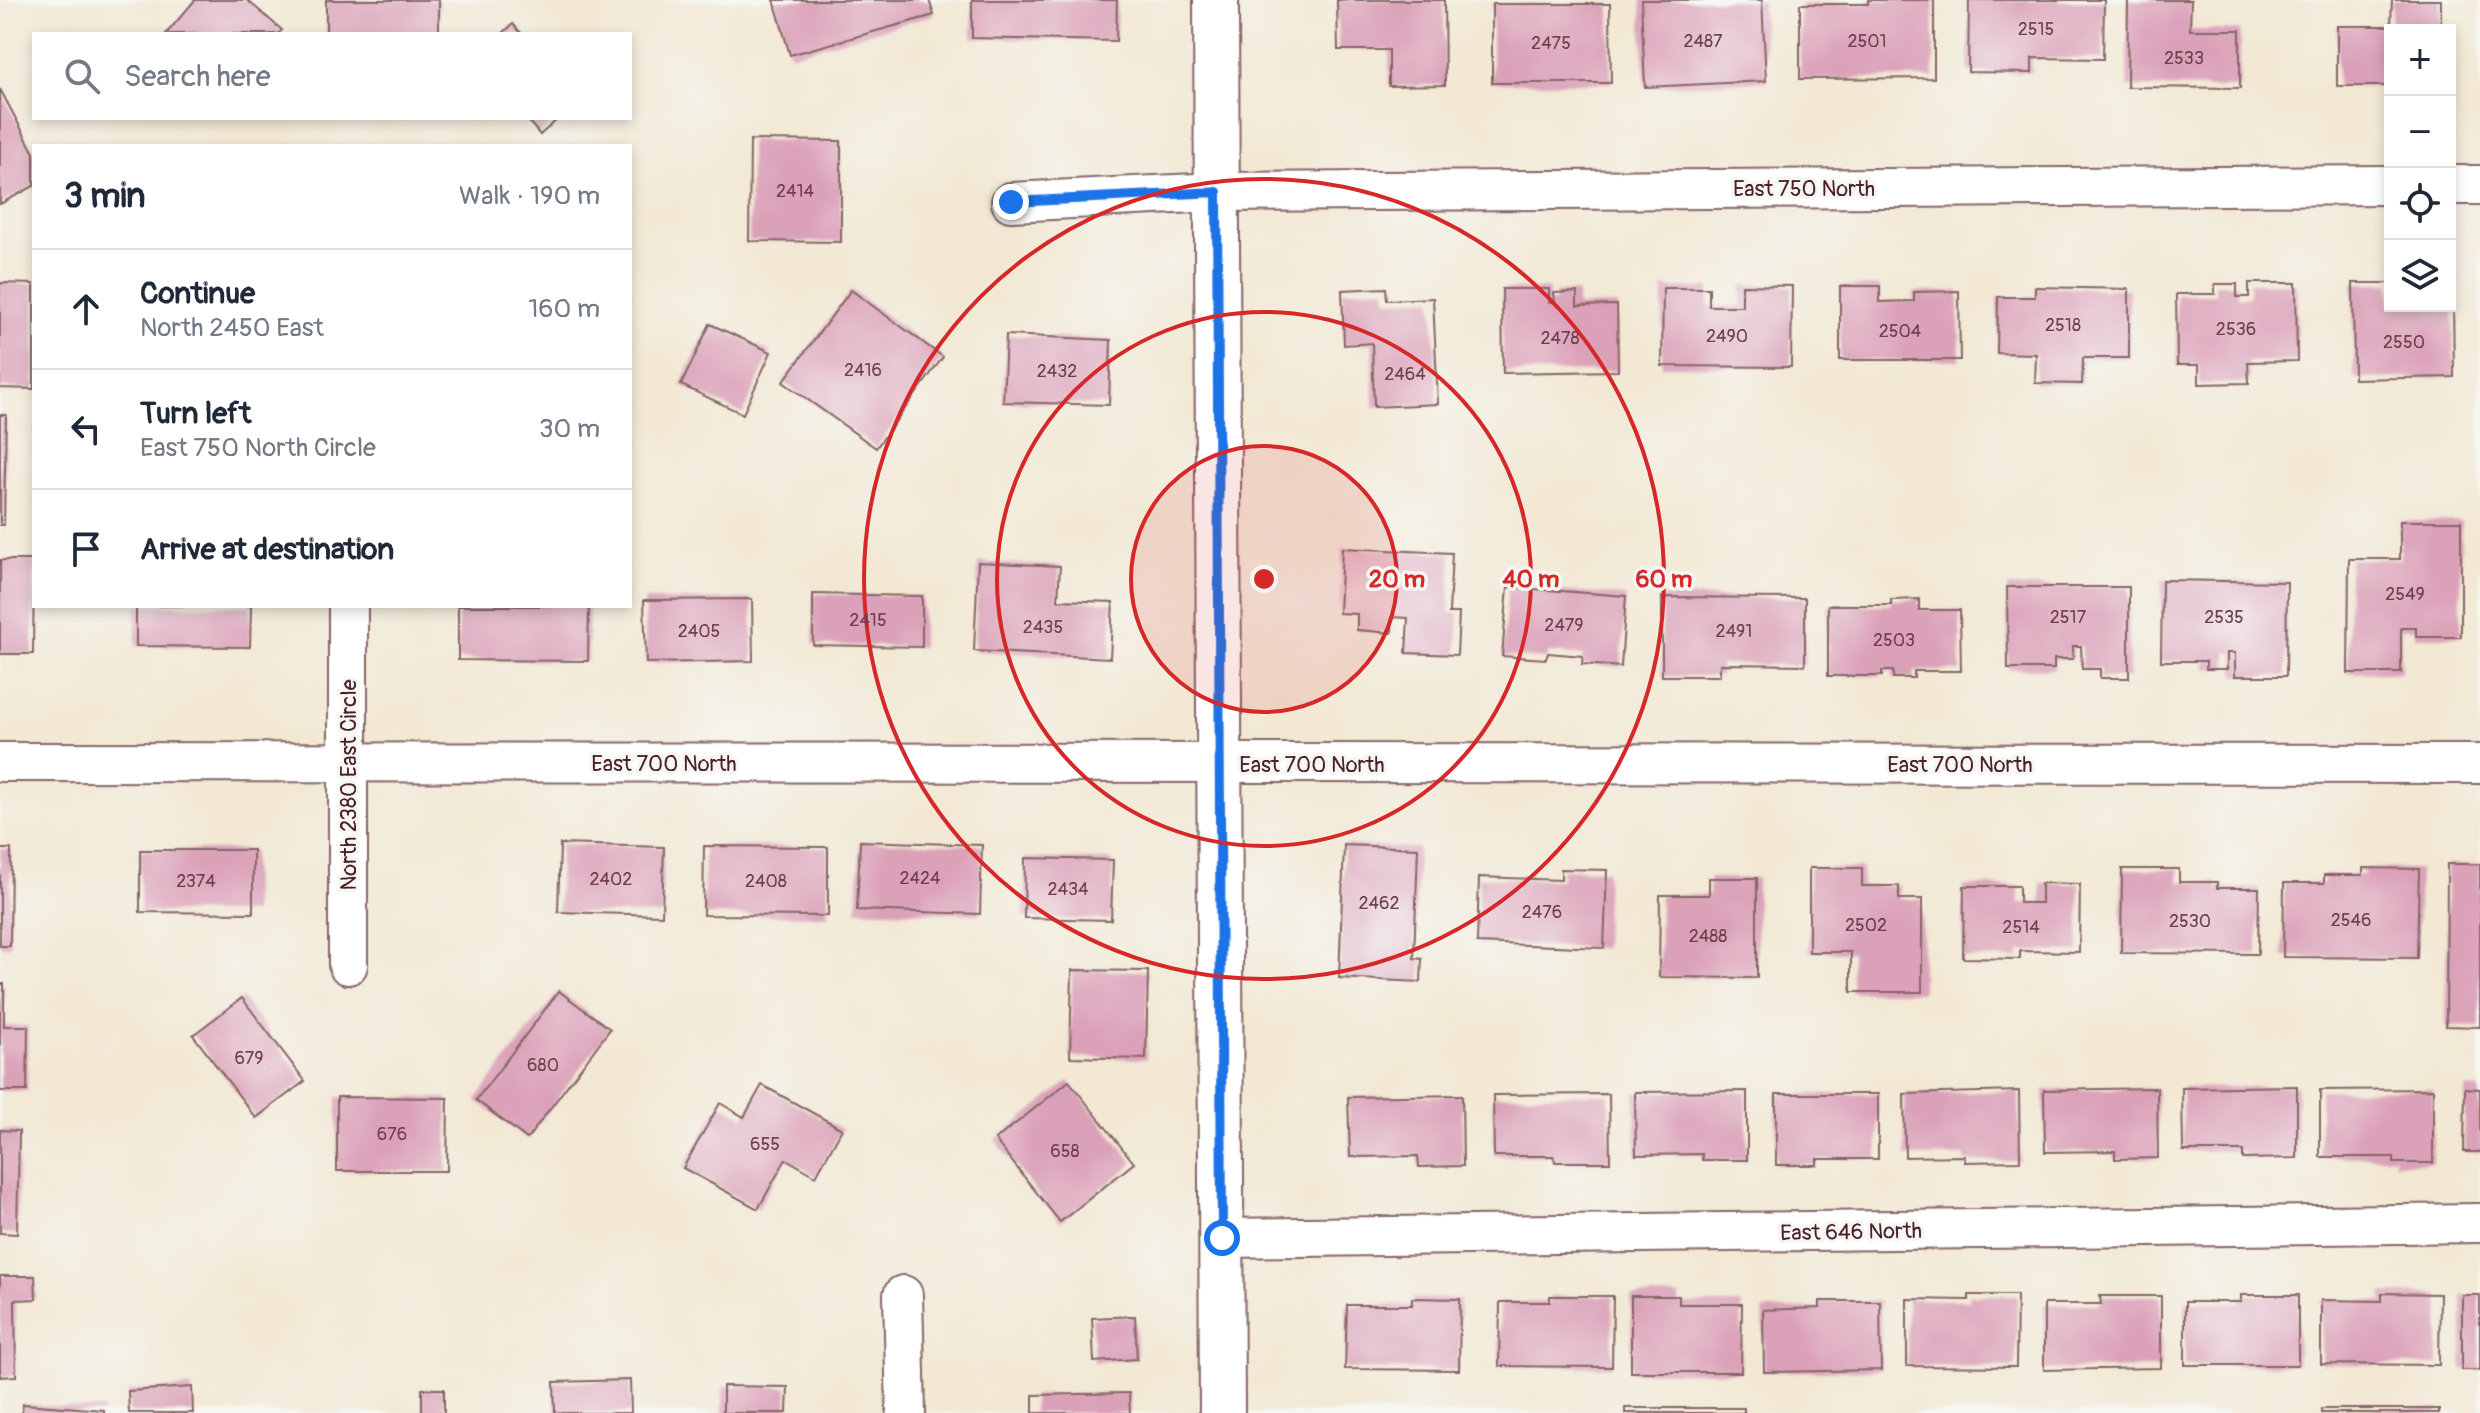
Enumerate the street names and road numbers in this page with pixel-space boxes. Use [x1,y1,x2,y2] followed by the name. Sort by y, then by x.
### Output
[1733,175,1875,203] street label: East 750 North
[335,679,363,891] street label: North 2380 East Circle
[591,750,737,778] street label: East 700 North
[1239,751,1385,779] street label: East 700 North
[1887,751,2033,779] street label: East 700 North
[1780,1217,1922,1247] street label: East 646 North

